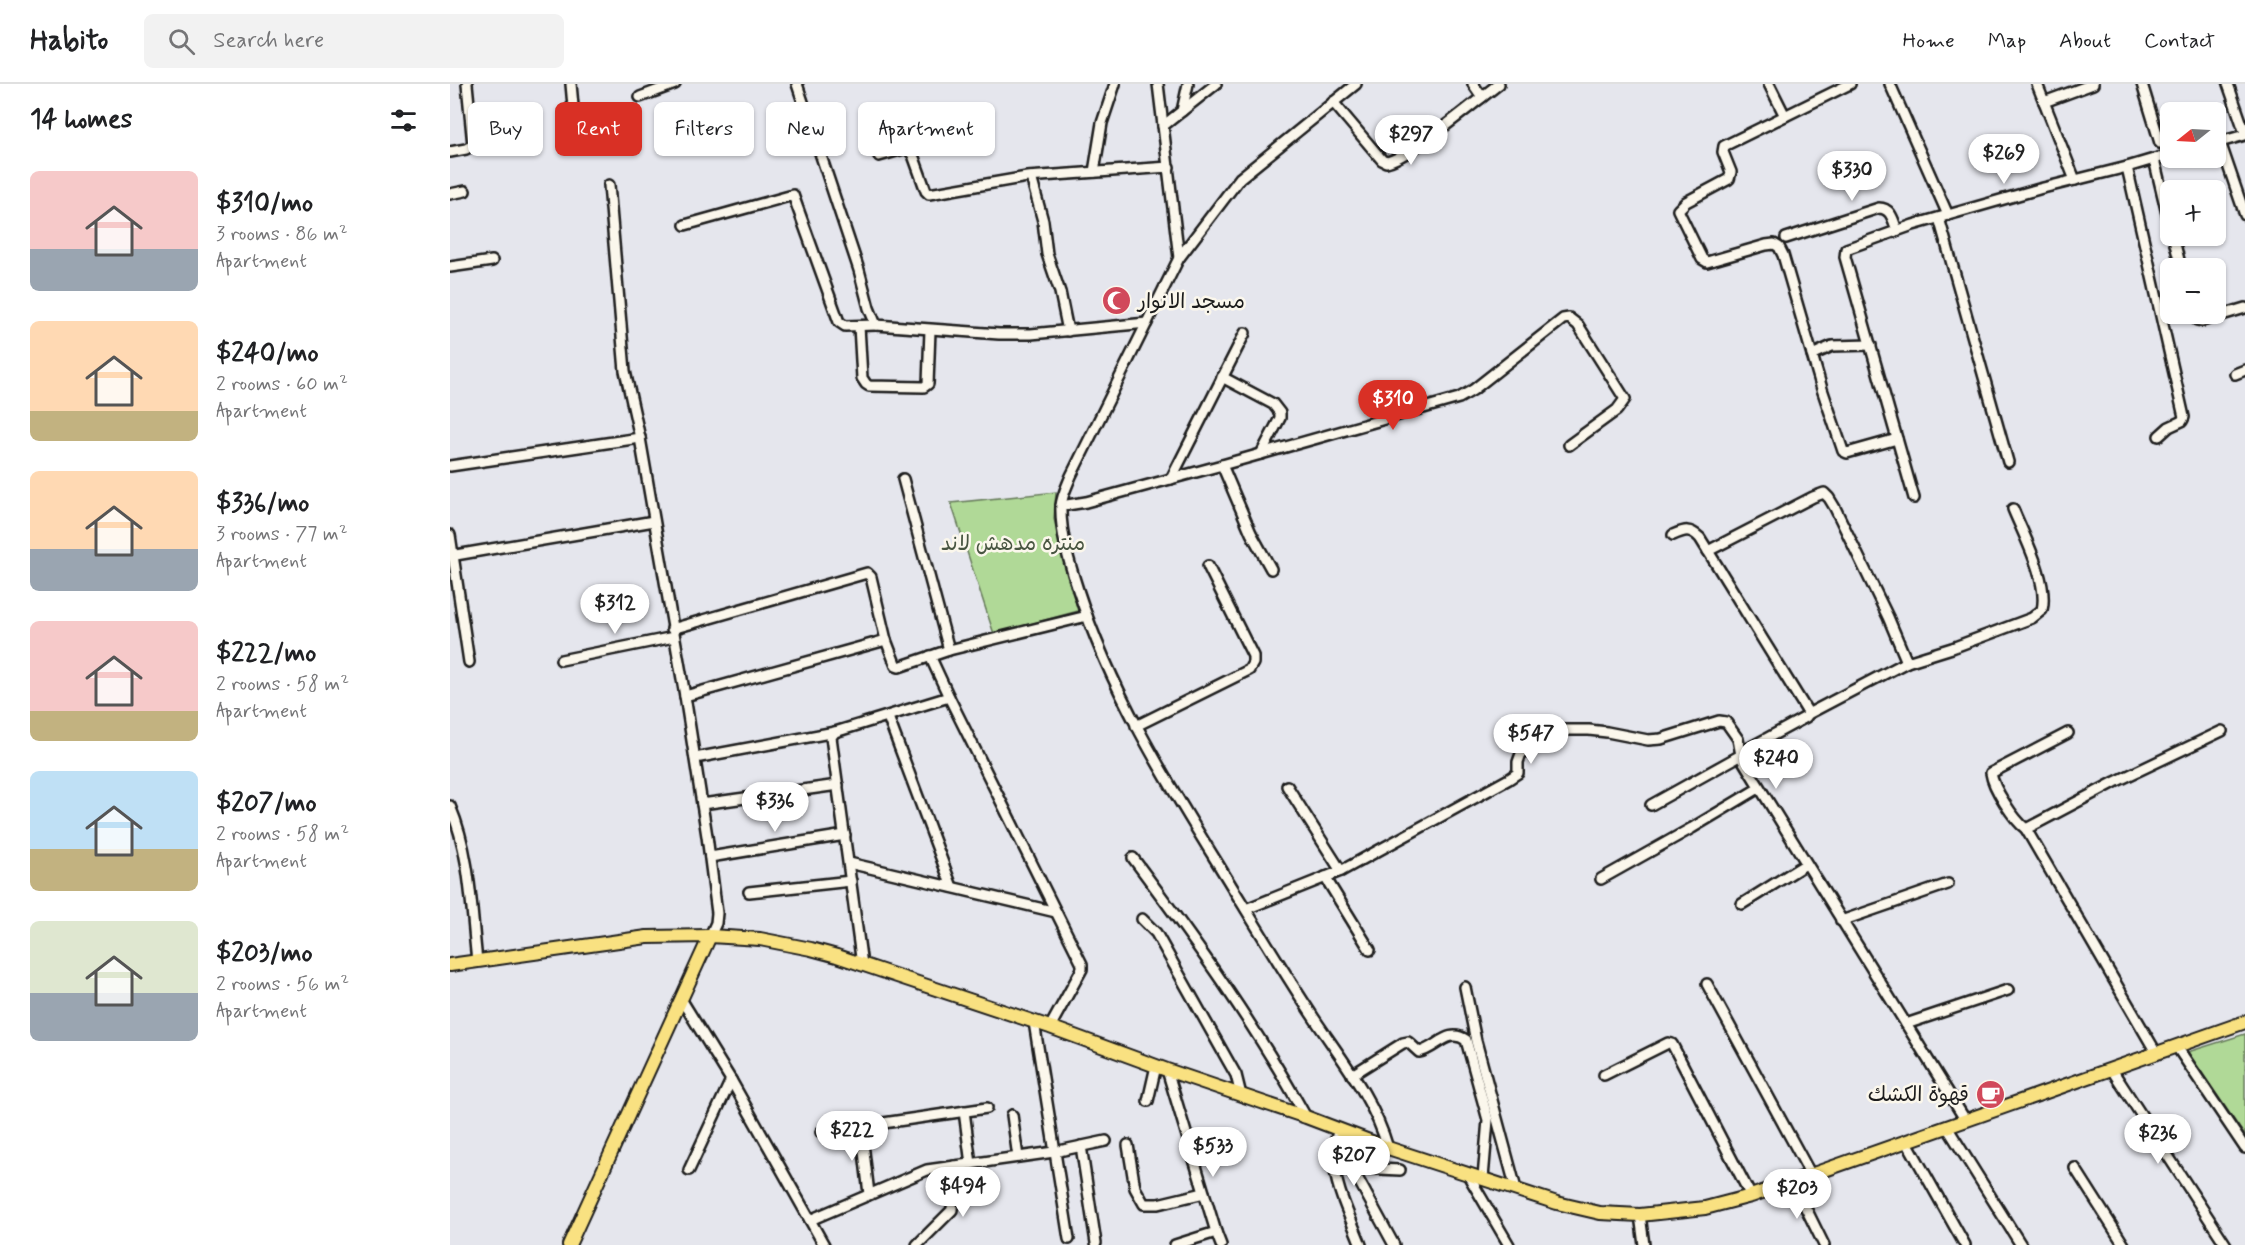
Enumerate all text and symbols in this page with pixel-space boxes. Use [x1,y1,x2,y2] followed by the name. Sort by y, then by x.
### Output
[144,14,564,68] search box
[30,23,108,60] text: Habito
[165,25,198,58] icon: search
[213,27,324,55] text: Search here
[1903,27,1955,55] text: Home
[1988,27,2026,55] text: Map
[2059,27,2111,55] text: About
[2144,27,2215,55] text: Contact
[468,102,543,156] chip: Buy
[555,102,642,156] chip: Rent
[654,102,754,156] chip: Filters
[766,102,846,156] chip: New
[858,102,995,156] chip: Apartment
[2160,102,2226,168] north arrow
[2160,102,2226,324] map controls
[30,103,132,137] text: 14 homes
[387,104,420,137] icon: filters
[1375,115,1447,166] pin: $297
[1389,121,1433,148] text: $297
[1968,134,2040,185] pin: $269
[1982,140,2026,167] text: $269
[1816,151,1888,202] pin: $330
[1831,157,1873,184] text: $330
[2160,180,2226,246] button: +
[216,187,313,221] text: $310/mo
[78,195,150,267] icon: home
[216,221,348,248] text: 3 rooms · 86 m²
[216,248,307,275] text: Apartment
[2160,258,2226,324] button: −
[1101,285,1133,317] mosque icon: مسجد الانوار
[1136,288,1245,316] place label: مسجد الانوار
[216,337,319,371] text: $240/mo
[78,345,150,417] icon: home
[216,371,348,398] text: 2 rooms · 60 m²
[1357,380,1429,431] pin: $310
[1372,386,1414,413] text: $310
[216,398,307,425] text: Apartment
[216,487,309,521] text: $336/mo
[78,495,150,567] icon: home
[216,521,348,548] text: 3 rooms · 77 m²
[941,530,1085,558] park label: منتره مدهش لاند
[216,548,307,575] text: Apartment
[579,584,651,635] pin: $312
[594,590,636,617] text: $312
[216,637,316,671] text: $222/mo
[78,645,150,717] icon: home
[216,671,349,698] text: 2 rooms · 58 m²
[216,698,307,725] text: Apartment
[1495,714,1567,765] pin: $547
[1507,720,1555,747] text: $547
[1740,739,1812,790] pin: $240
[1753,745,1799,772] text: $240
[739,782,811,833] pin: $336
[216,787,317,821] text: $207/mo
[756,788,794,815] text: $336
[78,795,150,867] icon: home
[216,821,349,848] text: 2 rooms · 58 m²
[216,848,307,875] text: Apartment
[216,937,313,971] text: $203/mo
[78,945,150,1017] icon: home
[216,971,349,998] text: 2 rooms · 56 m²
[216,998,307,1025] text: Apartment
[1974,1078,2006,1110] cafe icon: قهوة الكشك
[1868,1081,1969,1109] place label: قهوة الكشك
[816,1111,888,1162] pin: $222
[2122,1114,2194,1165] pin: $236
[830,1117,874,1144] text: $222
[2138,1120,2178,1147] text: $236
[1177,1127,1249,1178] pin: $533
[1193,1133,1233,1160] text: $533
[1318,1136,1390,1187] pin: $207
[1332,1142,1376,1169] text: $207
[927,1167,999,1218] pin: $494
[1761,1169,1833,1220] pin: $203
[939,1173,987,1200] text: $494
[1776,1175,1818,1202] text: $203

